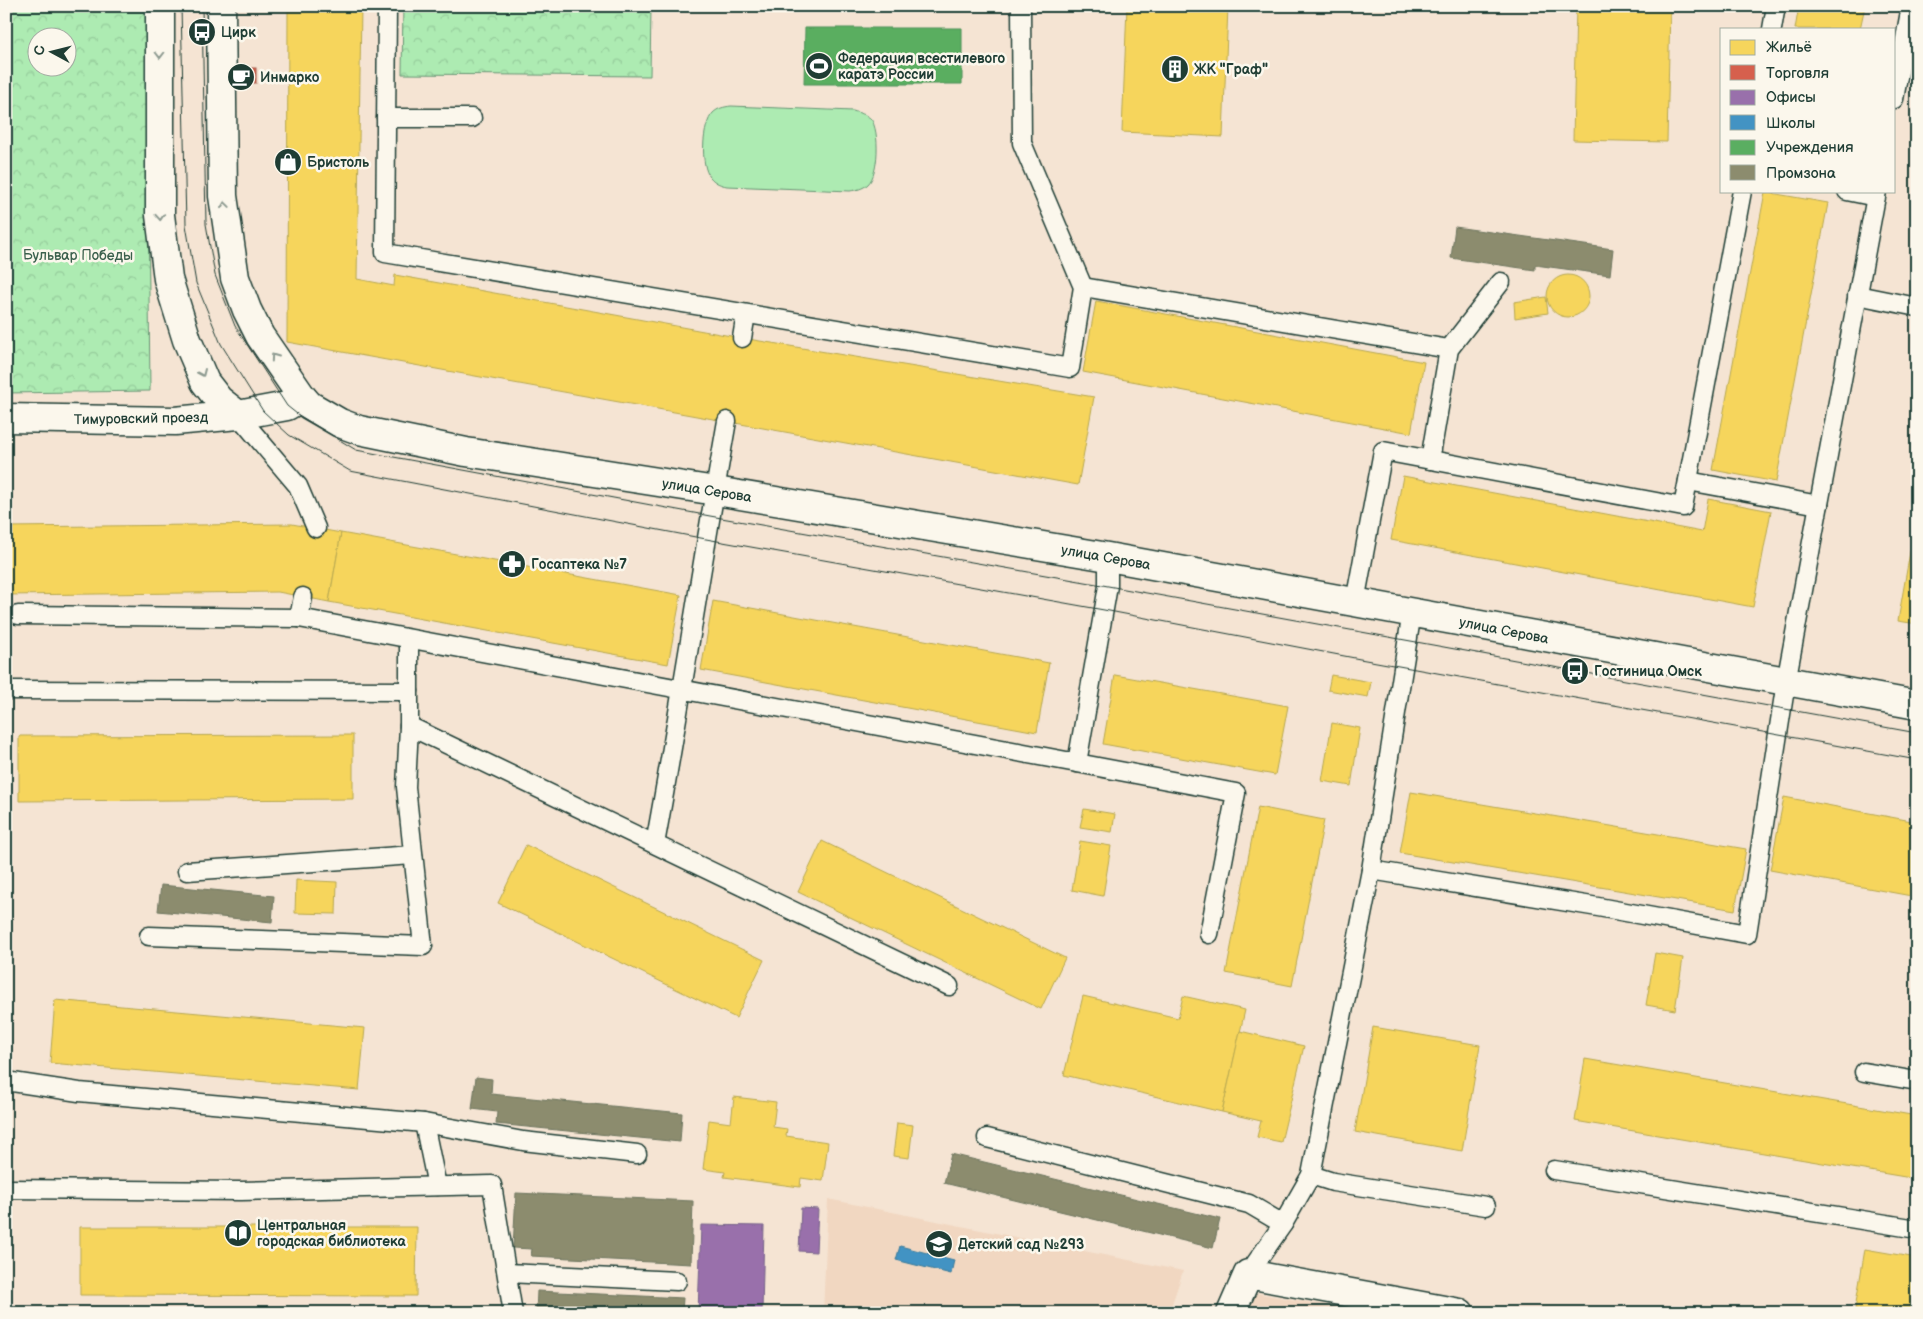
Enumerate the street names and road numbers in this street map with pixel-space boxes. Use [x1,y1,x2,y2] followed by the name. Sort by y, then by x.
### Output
[74,409,209,428] street label: Тимуровский проезд
[661,475,754,506] street label: улица Серова
[1060,541,1153,574] street label: улица Серова
[1458,614,1551,648] street label: улица Серова

